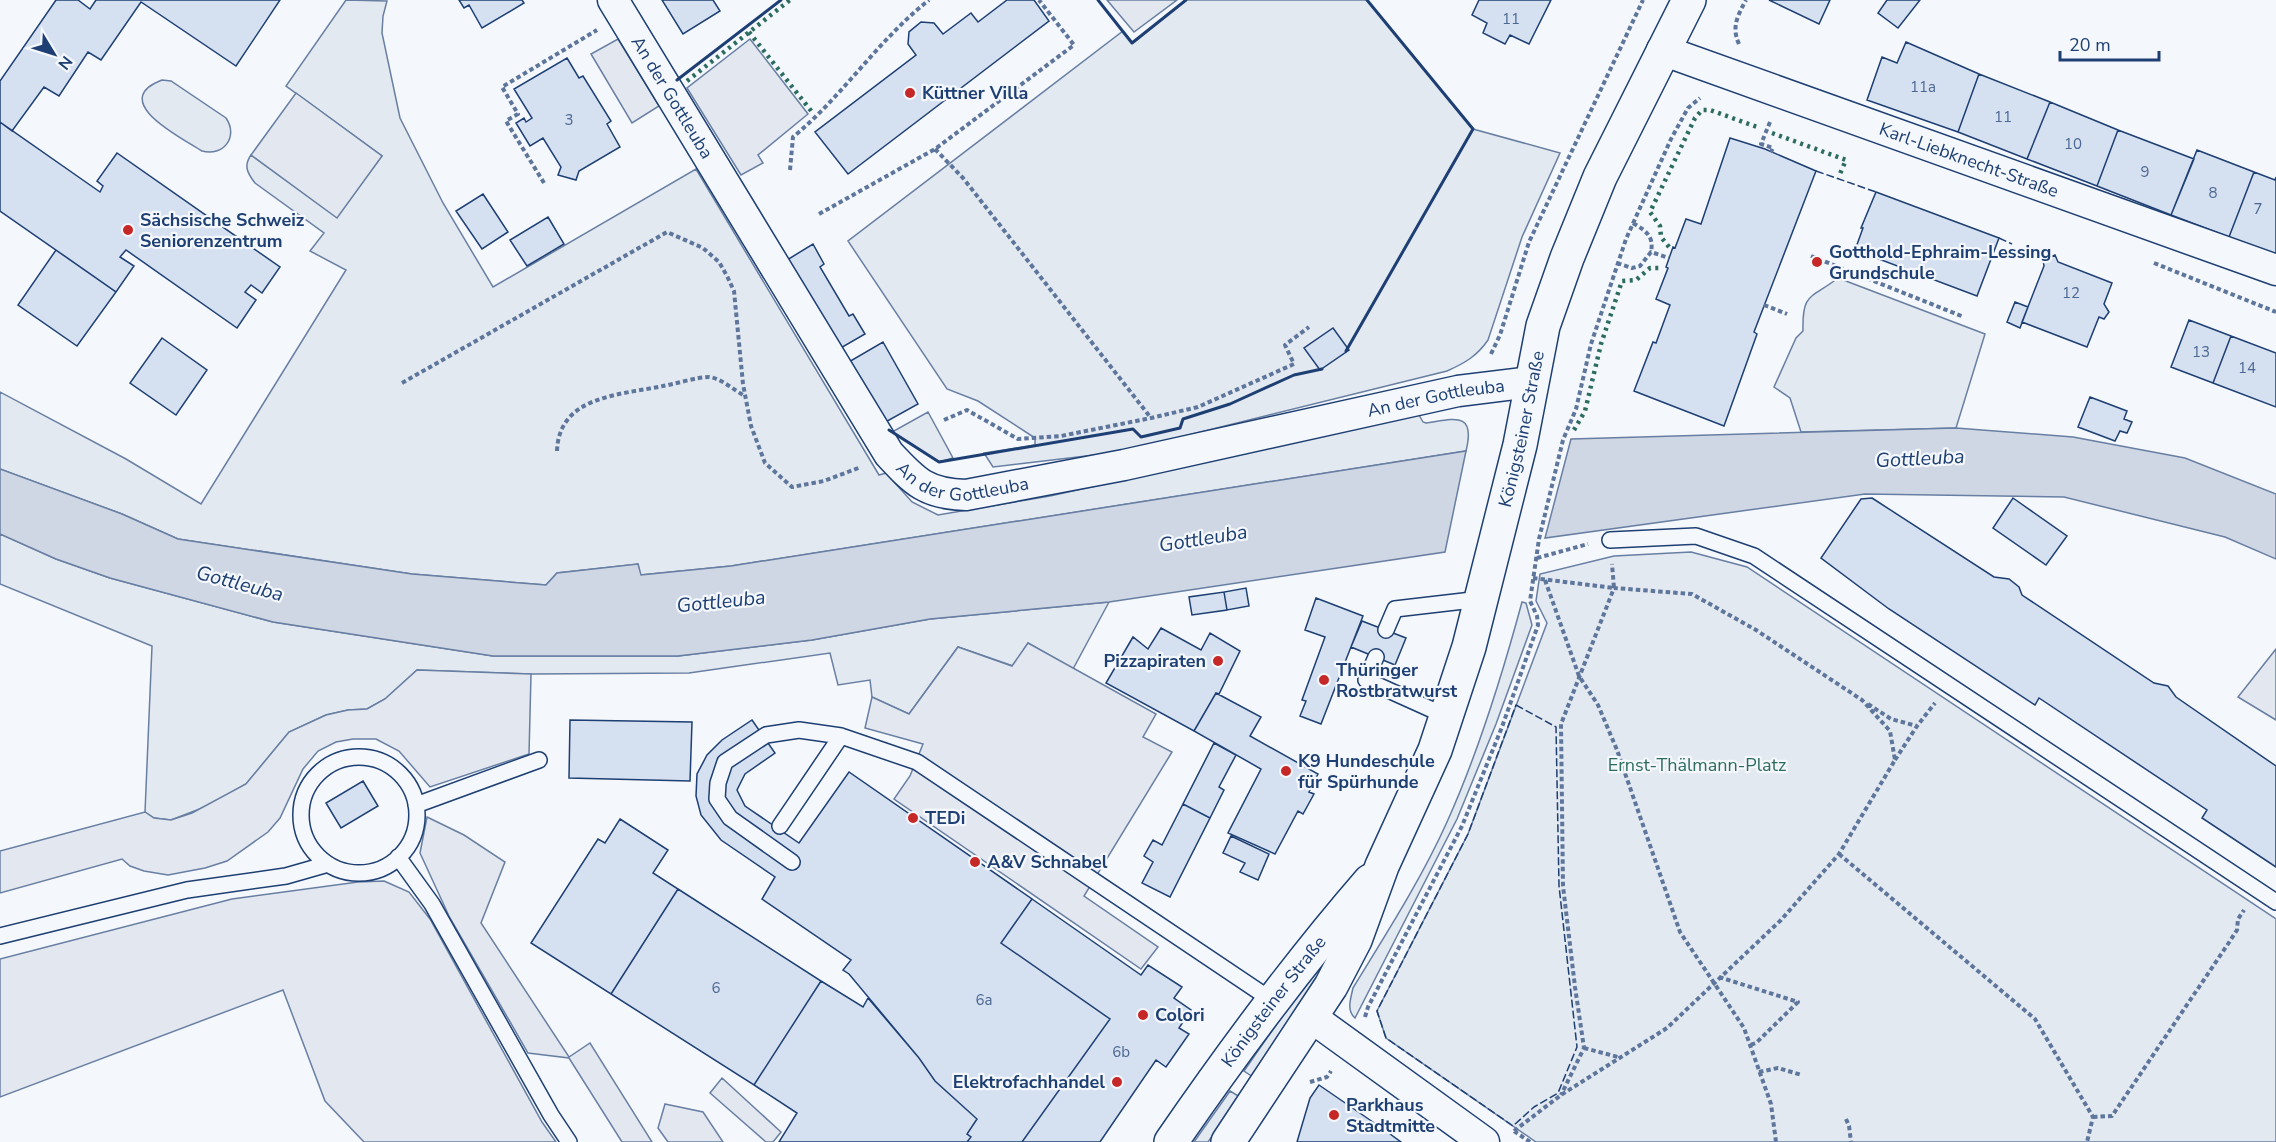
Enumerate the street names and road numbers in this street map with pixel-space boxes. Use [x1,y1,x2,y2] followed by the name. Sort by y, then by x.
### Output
[626,32,719,163] street label: An der Gottleuba
[1876,117,2062,203] street label: Karl-Liebknecht-Straße
[1493,349,1550,510] street label: Königsteiner Straße
[1365,373,1506,423] street label: An der Gottleuba
[891,457,1031,507] street label: An der Gottleuba
[1216,931,1331,1072] street label: Königsteiner Straße

